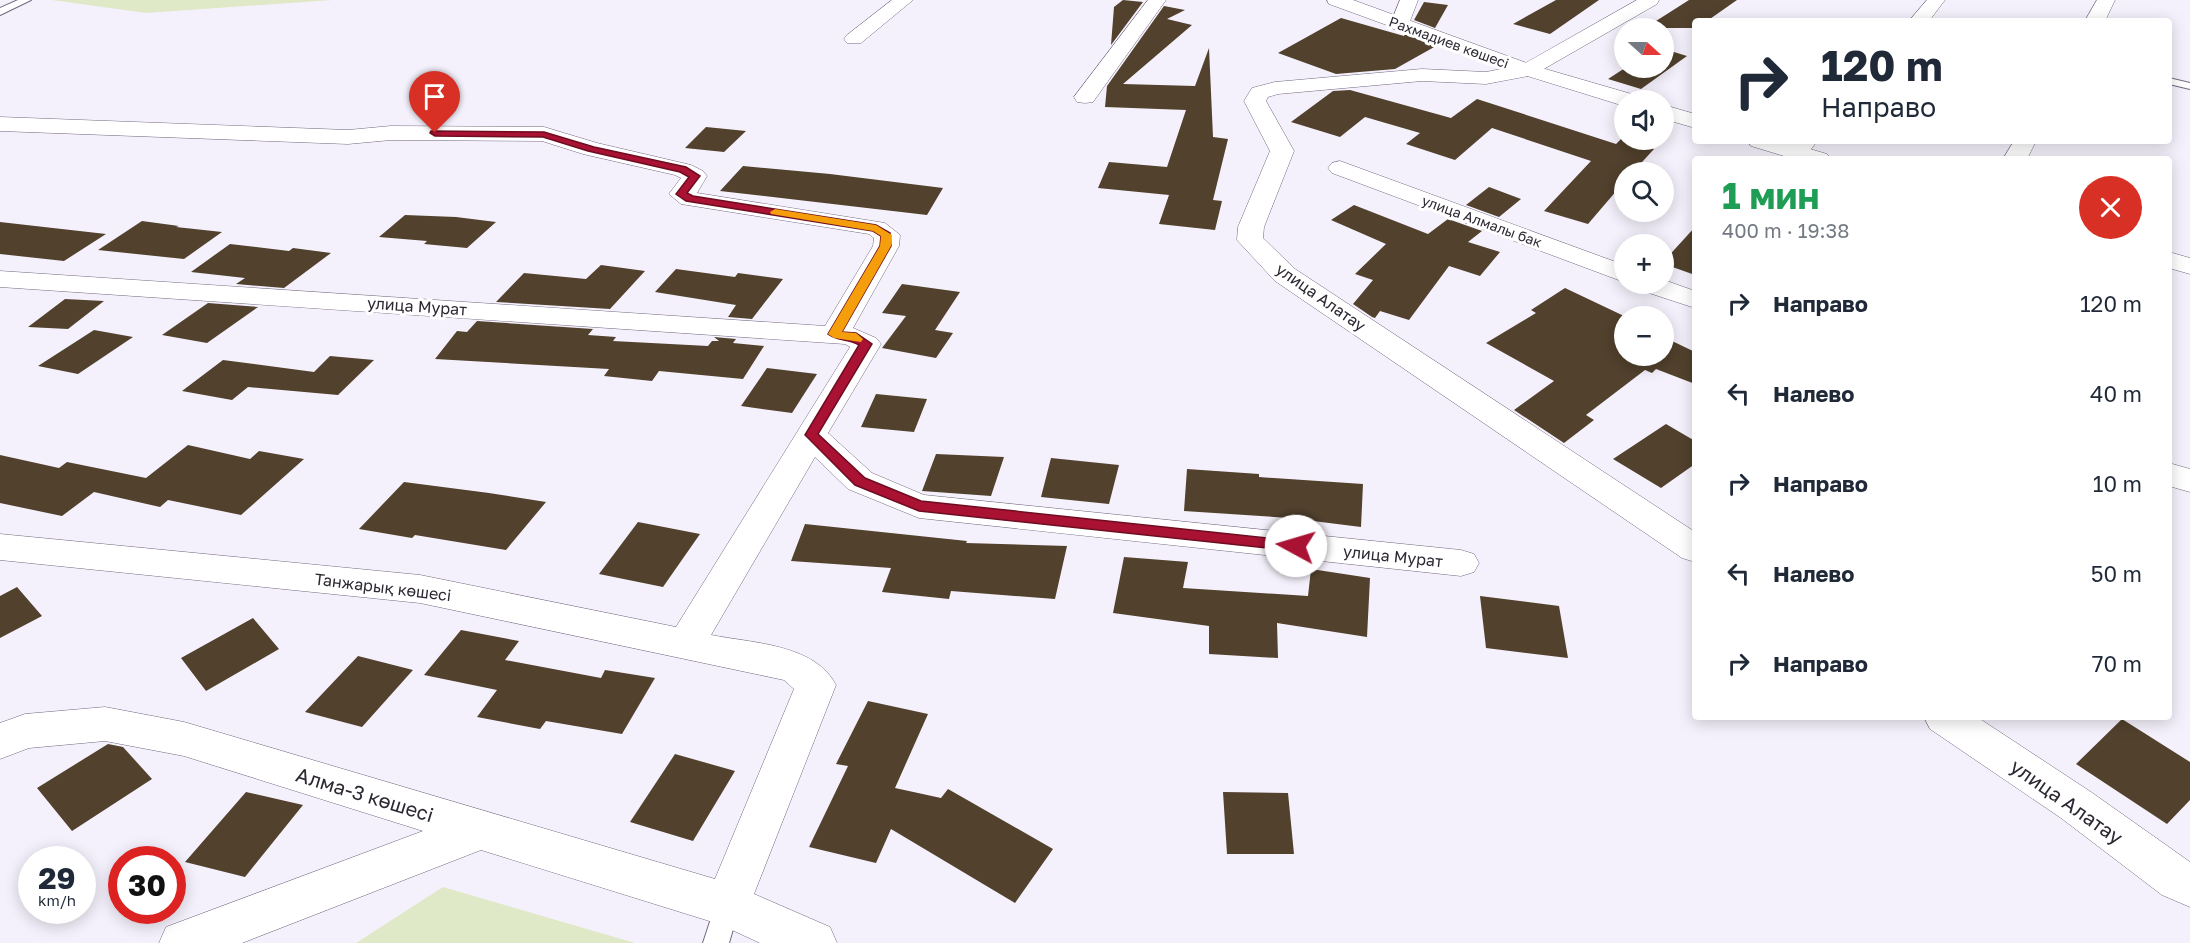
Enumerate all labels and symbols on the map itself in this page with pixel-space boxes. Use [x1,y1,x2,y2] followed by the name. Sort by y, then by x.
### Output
[1387,12,1511,72] street label: Рахмадиев көшесі
[1614,18,1674,78] north arrow
[409,71,460,133] pin
[1420,191,1544,251] street label: улица Алмалы бак
[1272,259,1370,335] street label: улица Алатау
[366,293,468,319] street label: улица Мурат
[1264,514,1328,578] position arrow
[1342,541,1444,571] street label: улица Мурат
[314,569,452,605] street label: Танжарық көшесі
[2006,753,2128,849] street label: улица Алатау
[293,762,437,826] street label: Алма-3 көшесі
[108,846,186,924] speed limit sign: 30

